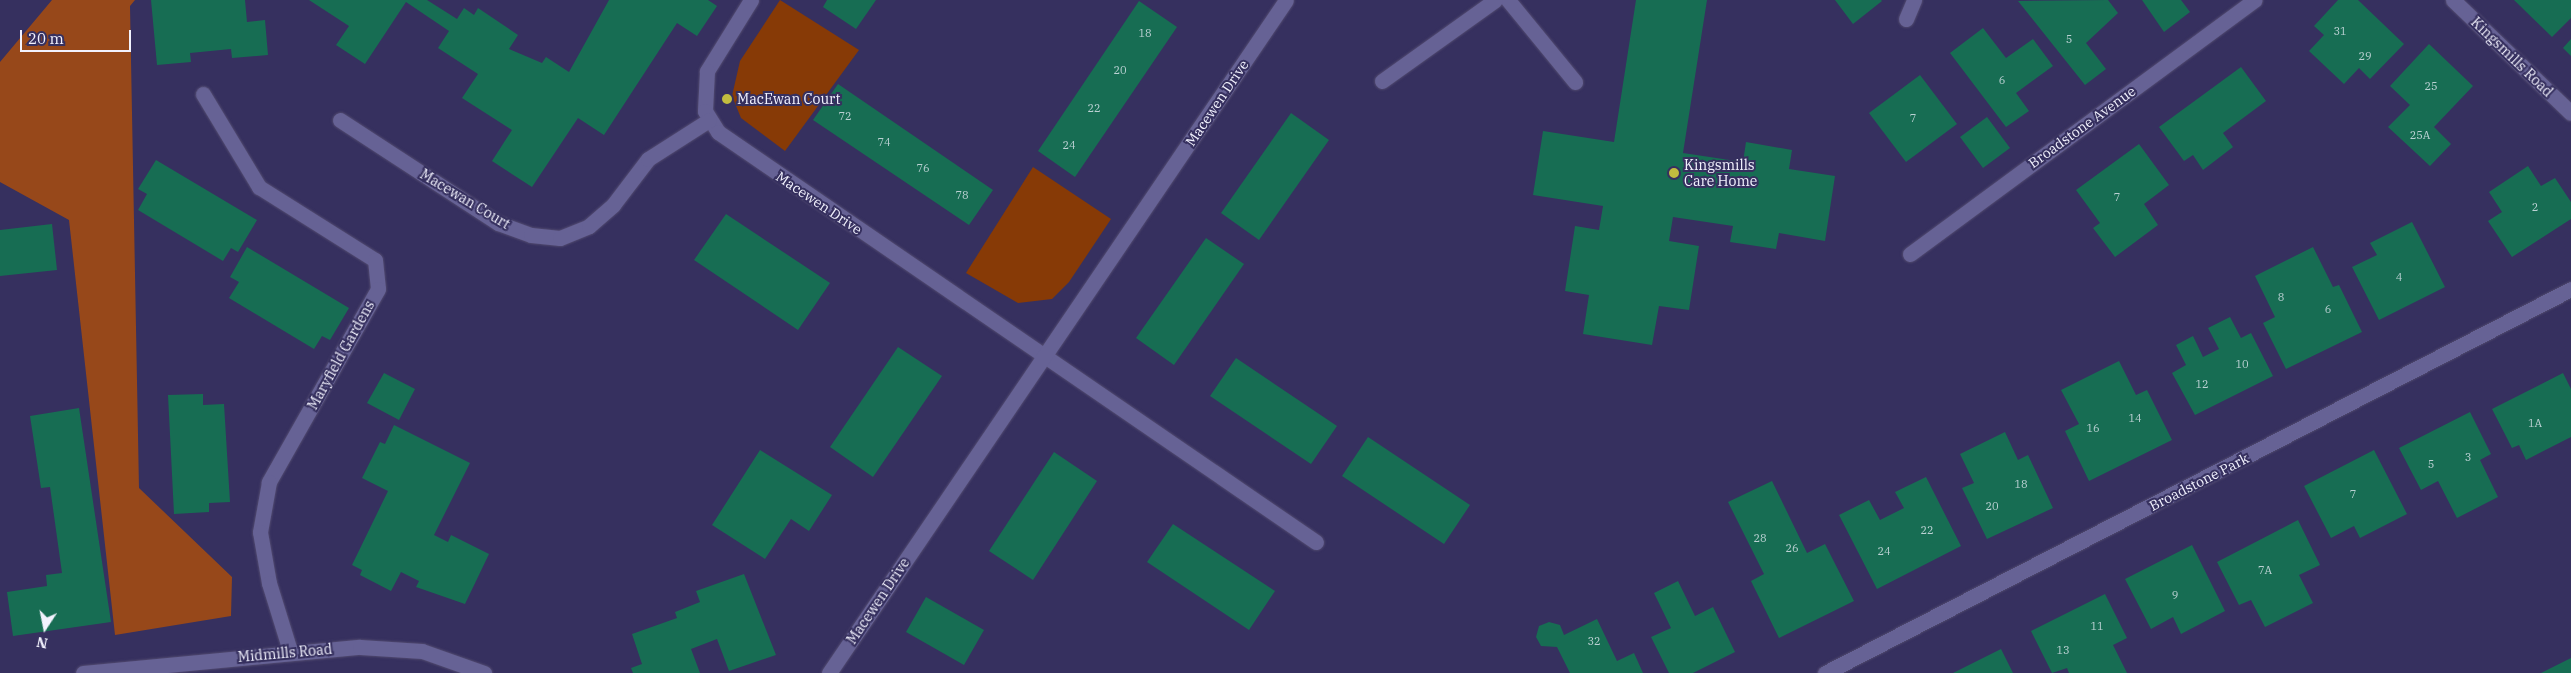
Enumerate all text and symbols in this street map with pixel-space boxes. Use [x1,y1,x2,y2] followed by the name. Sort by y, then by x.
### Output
[2468,14,2556,100] street label: Kingsmills Road
[22,20,134,52] scale bar
[2333,24,2347,38] house number: 31
[1138,26,1152,40] house number: 18
[28,29,64,48] text: 20 m
[2066,32,2072,46] house number: 5
[2358,49,2372,63] house number: 29
[1182,57,1252,149] street label: Macewen Drive
[1113,63,1127,77] house number: 20
[1999,73,2005,87] house number: 6
[2424,79,2438,93] house number: 25
[2025,83,2139,171] street label: Broadstone Avenue
[737,91,840,107] place label: MacEwan Court
[721,93,733,105] marker: MacEwan Court
[1087,101,1101,115] house number: 22
[838,109,852,123] house number: 72
[1910,111,1916,125] house number: 7
[2410,128,2430,142] house number: 25A
[877,135,891,149] house number: 74
[1062,138,1076,152] house number: 24
[1684,157,1757,190] place label: Kingsmills Care Home
[916,161,930,175] house number: 76
[417,166,513,232] street label: Macewan Court
[1668,167,1680,179] marker: Kingsmills Care Home
[773,168,865,238] street label: Macewen Drive
[955,188,969,202] house number: 78
[2114,190,2120,204] house number: 7
[2532,200,2538,214] house number: 2
[2396,270,2402,284] house number: 4
[2278,290,2284,304] house number: 8
[304,297,378,413] street label: Maryfield Gardens
[2325,302,2331,316] house number: 6
[2235,357,2249,371] house number: 10
[2195,377,2209,391] house number: 12
[2128,411,2142,425] house number: 14
[2528,416,2542,430] house number: 1A
[2086,421,2100,435] house number: 16
[2146,450,2252,514] street label: Broadstone Park
[2465,450,2471,464] house number: 3
[2428,457,2434,471] house number: 5
[2014,477,2028,491] house number: 18
[2350,487,2356,501] house number: 7
[1985,499,1999,513] house number: 20
[1920,523,1934,537] house number: 22
[1753,531,1767,545] house number: 28
[1785,541,1799,555] house number: 26
[1877,544,1891,558] house number: 24
[843,555,913,647] street label: Macewen Drive
[2258,563,2272,577] house number: 7A
[2172,588,2178,602] house number: 9
[20,603,70,653] north arrow
[2090,619,2104,633] house number: 11
[35,633,49,653] text: N
[1587,634,1601,648] house number: 32
[237,641,333,665] street label: Midmills Road
[2056,643,2070,657] house number: 13

